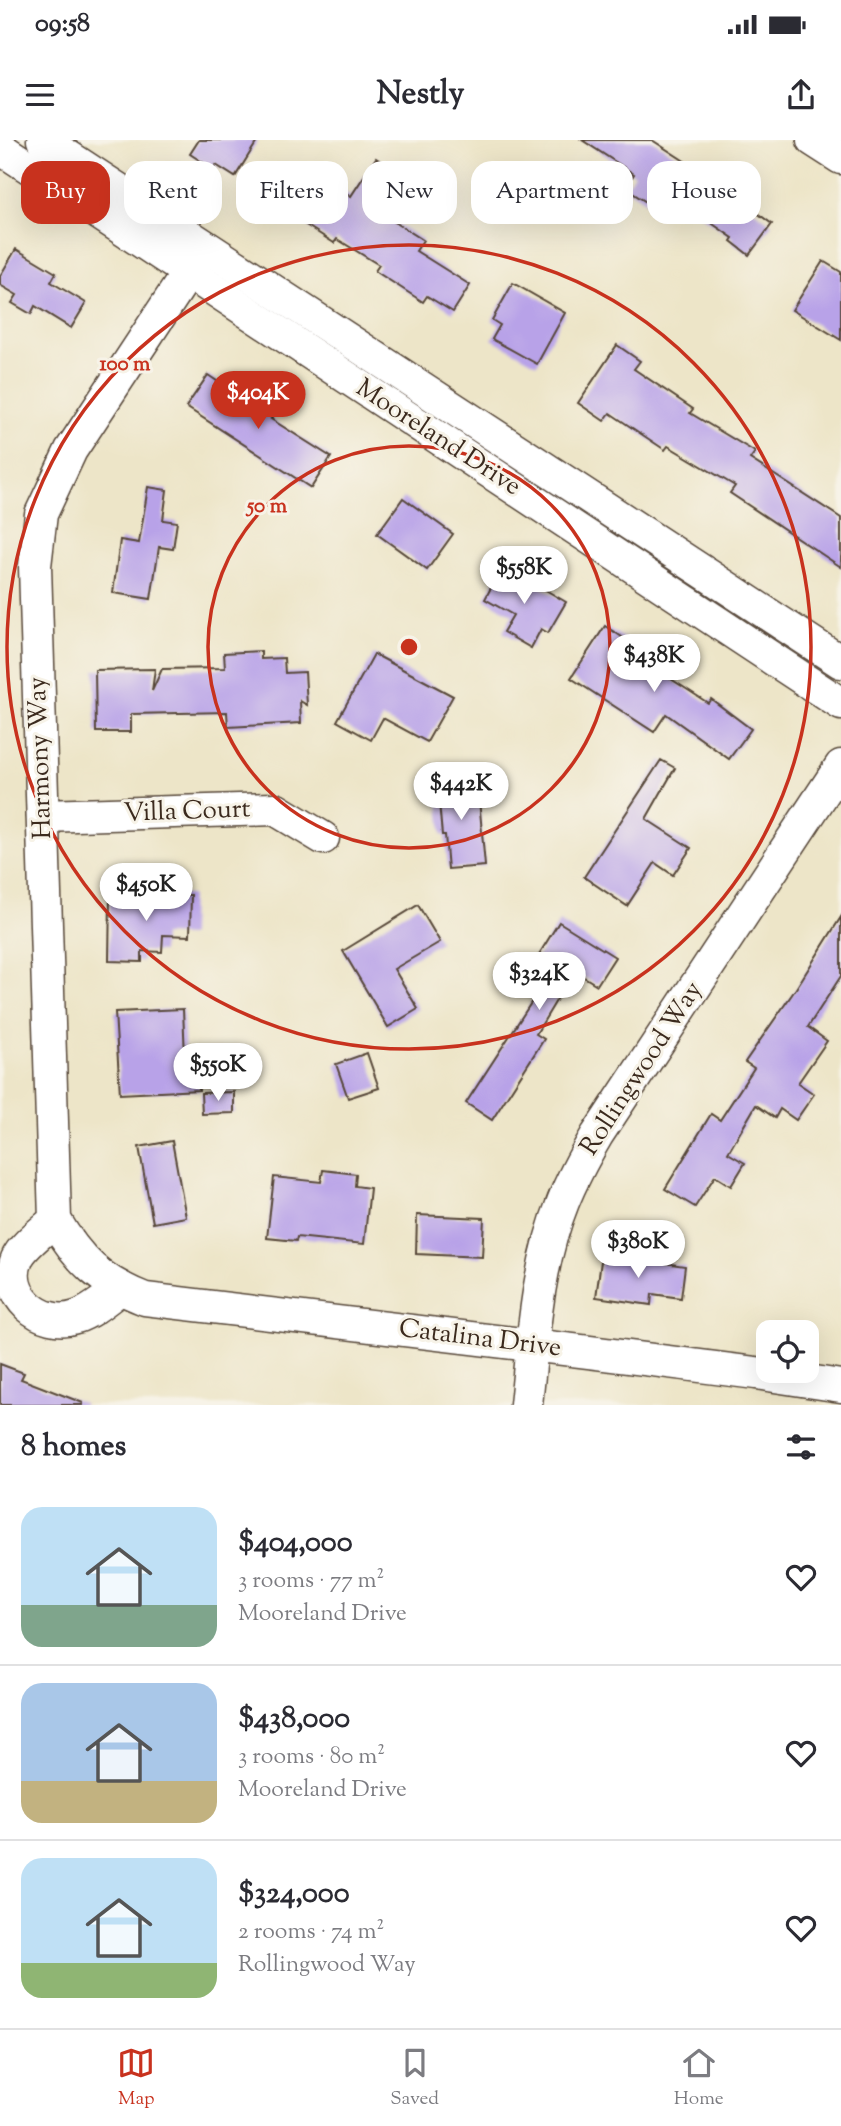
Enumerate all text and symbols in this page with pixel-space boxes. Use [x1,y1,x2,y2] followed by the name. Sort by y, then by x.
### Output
[35,6,90,43] text: 09:58
[376,72,465,118] text: Nestly
[21,76,59,114] icon: menu
[782,76,820,114] icon: share
[21,161,110,224] chip: Buy
[124,161,222,224] chip: Rent
[236,161,348,224] chip: Filters
[362,161,457,224] chip: New
[471,161,633,224] chip: Apartment
[647,161,761,224] chip: House
[100,350,151,380] text: 100 m
[348,371,528,505] street label: Mooreland Drive
[209,372,307,431] pin: $404K
[227,377,289,410] text: $404K
[245,492,288,522] text: 50 m
[475,546,573,606] pin: $558K
[496,552,552,585] text: $558K
[605,634,703,694] pin: $438K
[397,635,421,659] centre of rings
[623,640,685,673] text: $438K
[20,676,62,840] street label: Harmony Way
[412,762,510,822] pin: $442K
[430,768,492,801] text: $442K
[123,791,251,833] street label: Villa Court
[97,864,195,923] pin: $450K
[116,869,176,902] text: $450K
[490,952,588,1012] pin: $324K
[509,958,569,991] text: $324K
[572,975,712,1163] street label: Rollingwood Way
[169,1044,267,1103] pin: $550K
[189,1049,247,1082] text: $550K
[589,1220,687,1280] pin: $380K
[607,1226,669,1259] text: $380K
[397,1311,563,1367] street label: Catalina Drive
[756,1320,819,1383] map controls
[756,1320,819,1383] button: locate
[21,1426,126,1469] text: 8 homes
[782,1428,820,1466] icon: filters
[238,1522,353,1565] text: $404,000
[77,1535,161,1619] icon: home
[782,1558,820,1596] icon: heart
[238,1565,384,1598] text: 3 rooms · 77 m²
[238,1598,407,1631] text: Mooreland Drive
[238,1698,350,1741] text: $438,000
[77,1711,161,1795] icon: home
[782,1734,820,1772] icon: heart
[238,1741,385,1774] text: 3 rooms · 80 m²
[238,1774,407,1807] text: Mooreland Drive
[238,1873,350,1916] text: $324,000
[77,1886,161,1970] icon: home
[782,1909,820,1947] icon: heart
[238,1916,384,1949] text: 2 rooms · 74 m²
[238,1949,416,1982] text: Rollingwood Way
[117,2044,155,2113] tab: Map
[390,2044,439,2113] tab: Saved
[674,2044,724,2113] tab: Home

